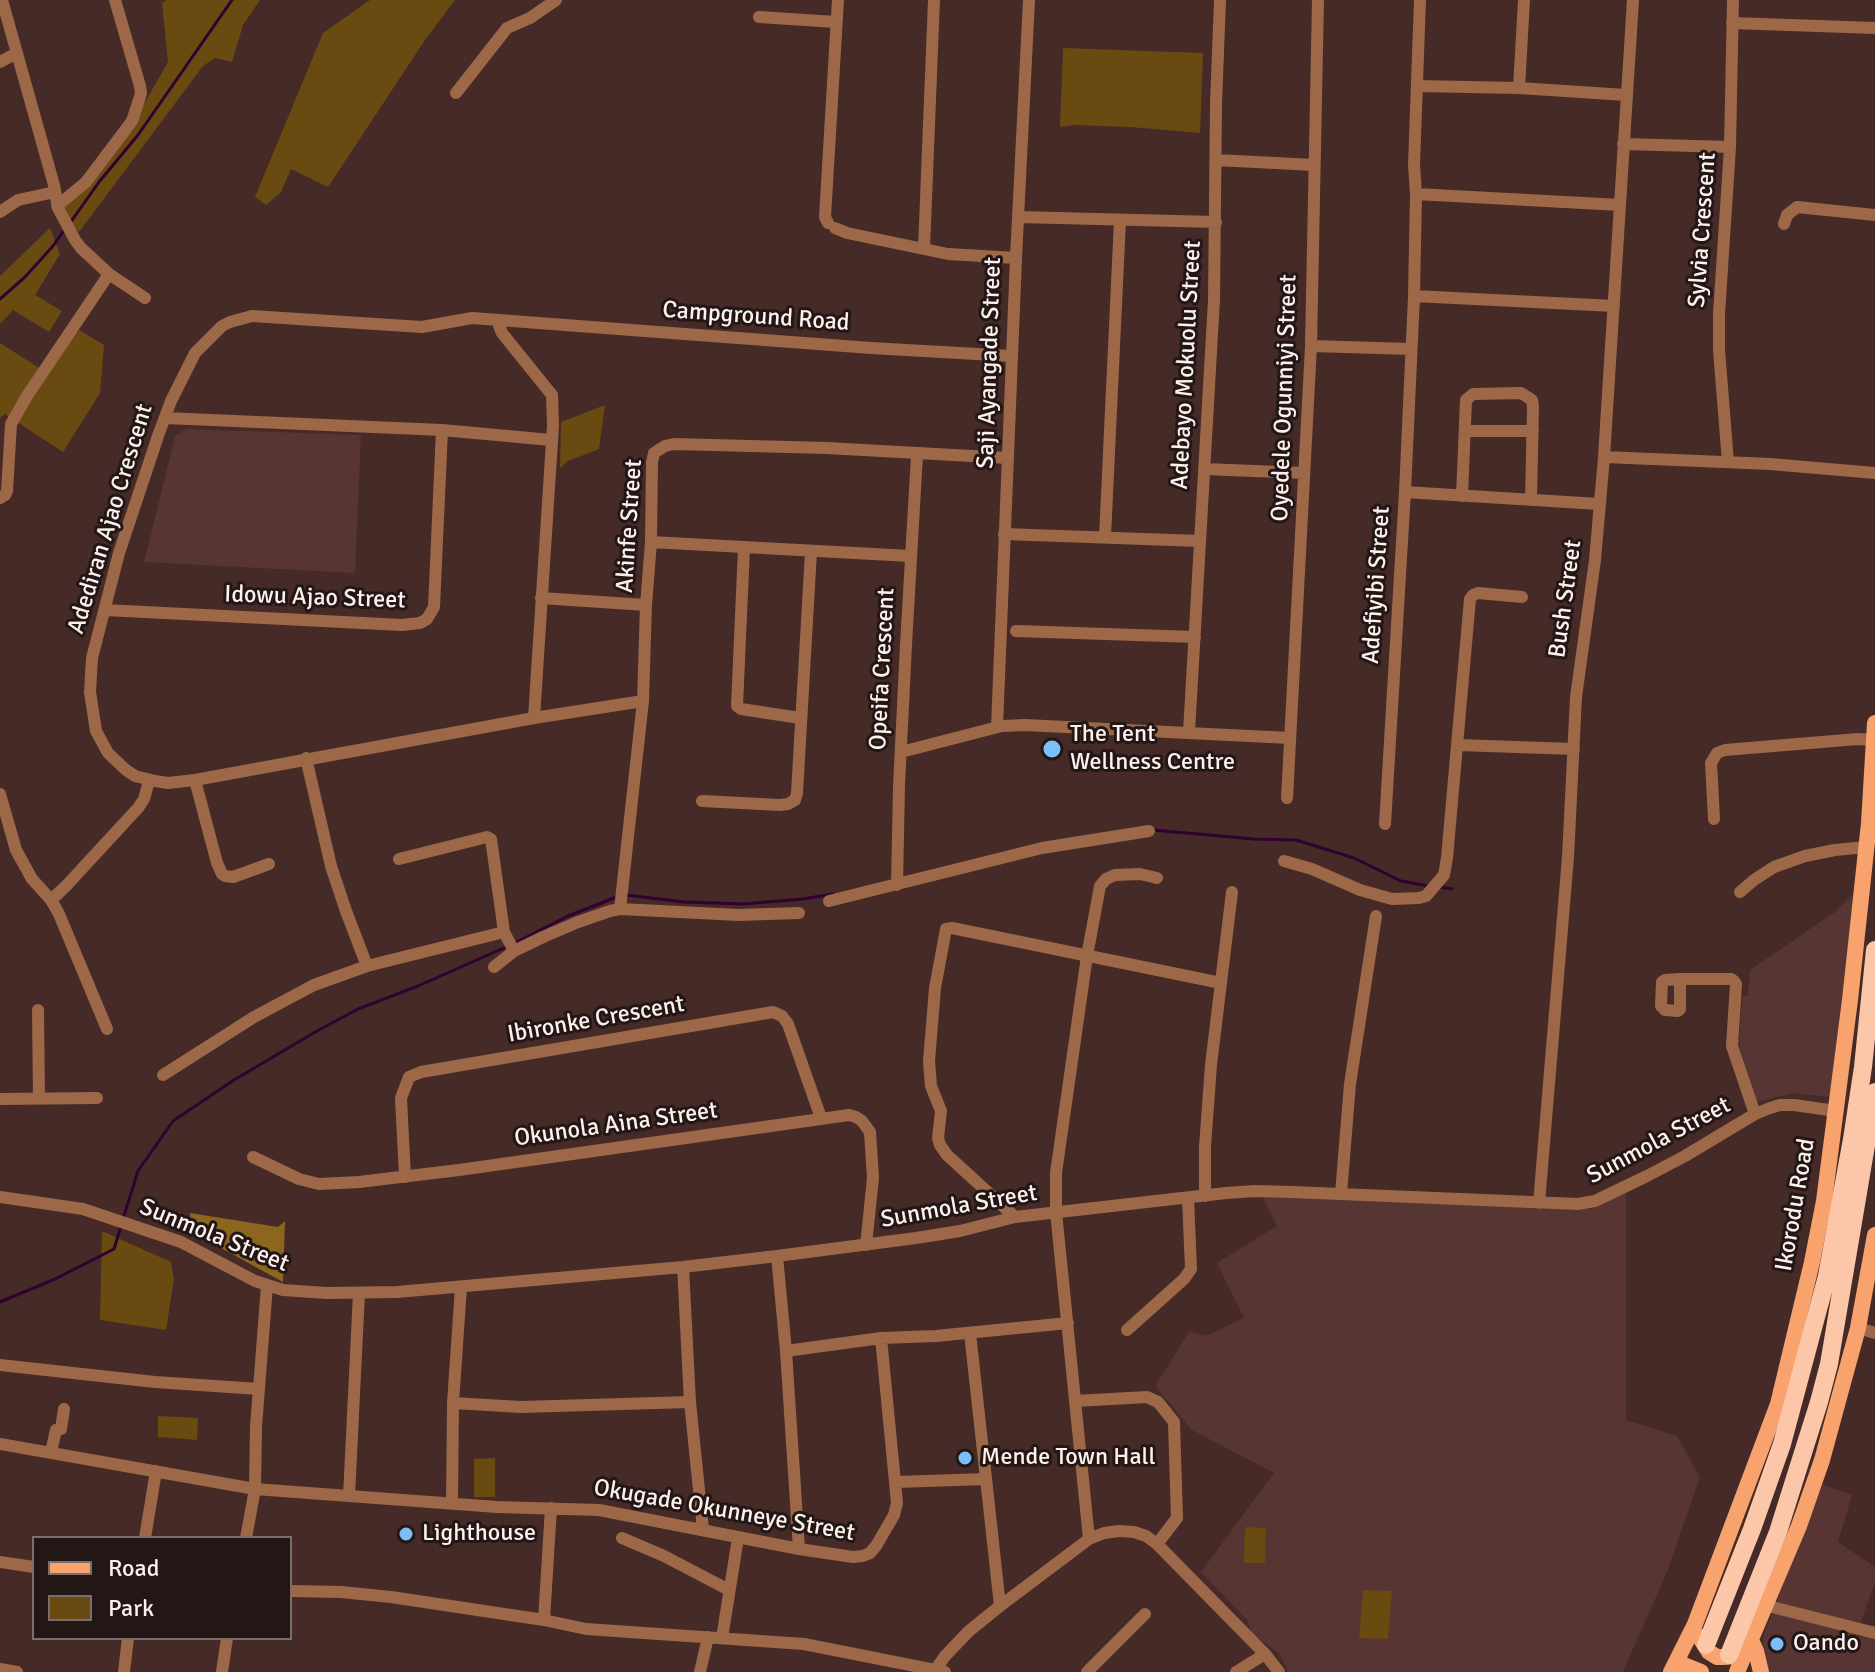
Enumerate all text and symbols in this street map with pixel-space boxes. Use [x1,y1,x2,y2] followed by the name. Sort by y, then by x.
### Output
[1683,151,1723,309] street label: Sylvia Crescent
[1166,240,1208,490] street label: Adebayo Mokuolu Street
[972,257,1008,469] street label: Saji Ayangade Street
[1266,274,1304,522] street label: Oyedele Ogunniyi Street
[661,296,851,338] street label: Campground Road
[62,401,160,637] street label: Adediran Ajao Crescent
[611,458,649,594] street label: Akinfe Street
[1357,505,1397,665] street label: Adefiyibi Street
[1543,538,1589,660] street label: Bush Street
[224,580,406,616] street label: Idowu Ajao Street
[864,587,902,751] street label: Opeifa Crescent
[1070,721,1235,777] place label: The Tent Wellness Centre
[1041,738,1063,760] marker: The Tent Wellness Centre
[505,990,687,1050] street label: Ibironke Crescent
[1582,1091,1736,1191] street label: Sunmola Street
[513,1096,719,1154] street label: Okunola Aina Street
[1770,1136,1822,1274] street label: Ikorodu Road
[879,1179,1039,1235] street label: Sunmola Street
[135,1193,293,1279] street label: Sunmola Street
[981,1444,1155,1472] place label: Mende Town Hall
[956,1449,974,1467] marker: Mende Town Hall
[591,1474,857,1548] street label: Okugade Okunneye Street
[422,1520,536,1548] place label: Lighthouse
[397,1525,415,1543] marker: Lighthouse
[32,1536,292,1640] legend
[108,1553,159,1583] text: Road
[108,1593,154,1623] text: Park
[1793,1630,1859,1658] place label: Oando
[1768,1635,1786,1653] marker: Oando

